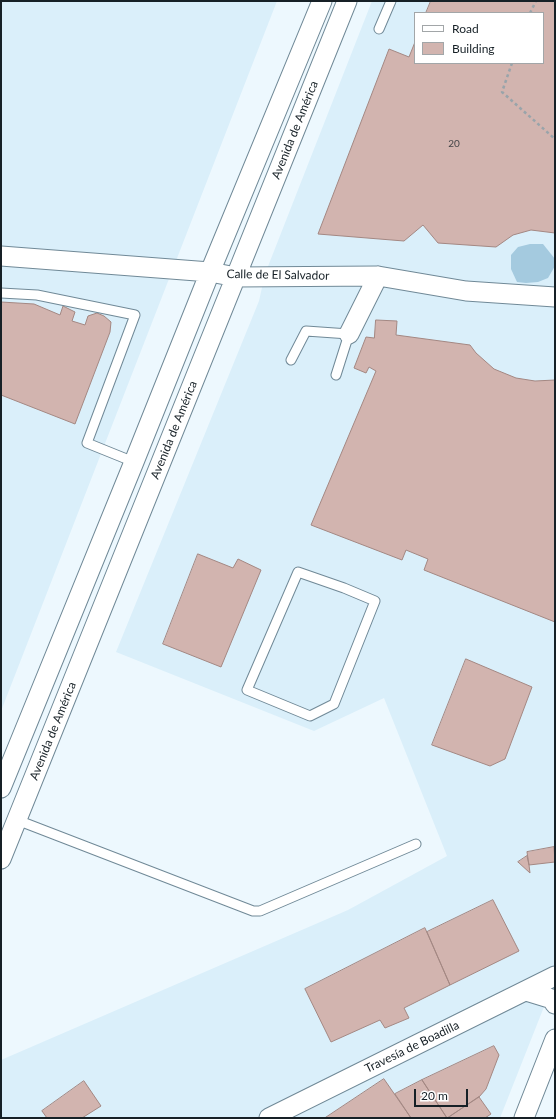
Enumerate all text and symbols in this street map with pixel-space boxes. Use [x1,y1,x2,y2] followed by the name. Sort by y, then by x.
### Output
[414,12,544,64] legend
[452,21,479,36] text: Road
[452,41,495,56] text: Building
[269,79,321,181] street label: Avenida de América
[448,138,460,150] house number: 20
[226,267,330,283] street label: Calle de El Salvador
[148,379,200,481] street label: Avenida de América
[27,680,79,782] street label: Avenida de América
[362,1018,462,1076] street label: Travesía de Boadilla
[416,1081,470,1107] scale bar
[421,1088,448,1103] text: 20 m

